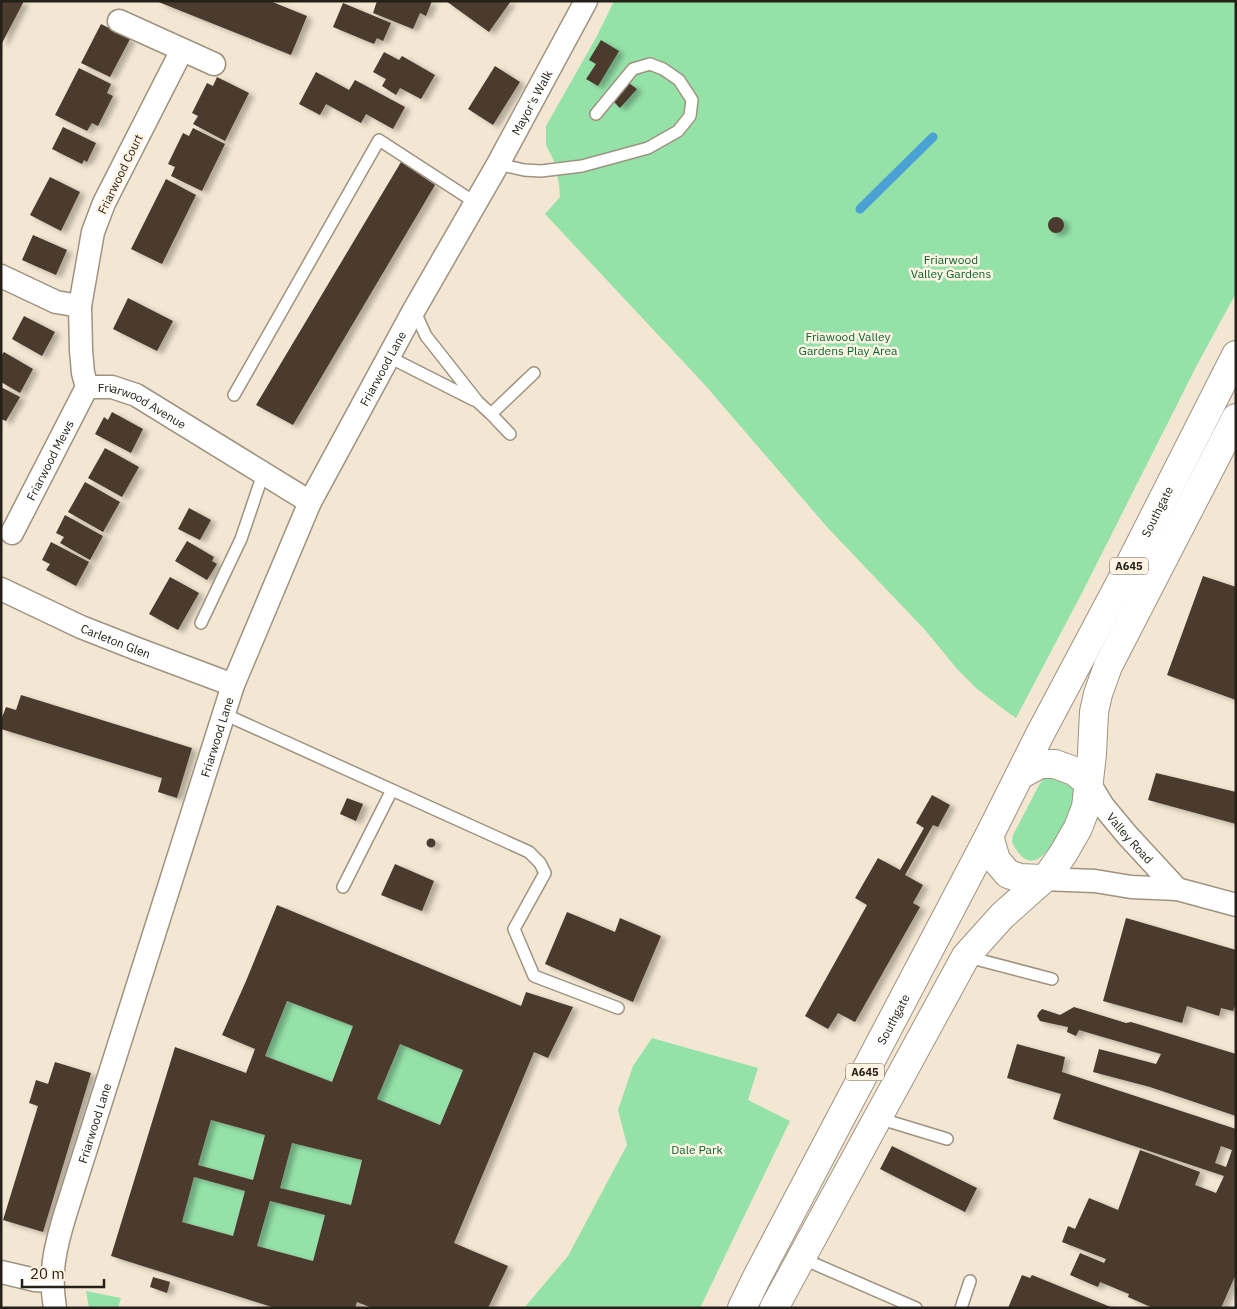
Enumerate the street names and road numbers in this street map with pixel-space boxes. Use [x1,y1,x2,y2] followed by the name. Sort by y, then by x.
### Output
[508,67,555,137] street label: Mayor's Walk
[94,132,146,216] street label: Friarwood Court
[356,328,409,408] street label: Friarwood Lane
[98,380,190,432] street label: Friarwood Avenue
[23,417,76,503] street label: Friarwood Mews
[1138,483,1176,539] street label: Southgate
[1110,558,1148,574] road number: A645
[79,620,153,661] street label: Carleton Glen
[197,695,236,779] street label: Friarwood Lane
[1104,809,1157,866] street label: Valley Road
[873,991,912,1047] street label: Southgate
[846,1064,884,1080] road number: A645
[74,1081,114,1165] street label: Friarwood Lane

